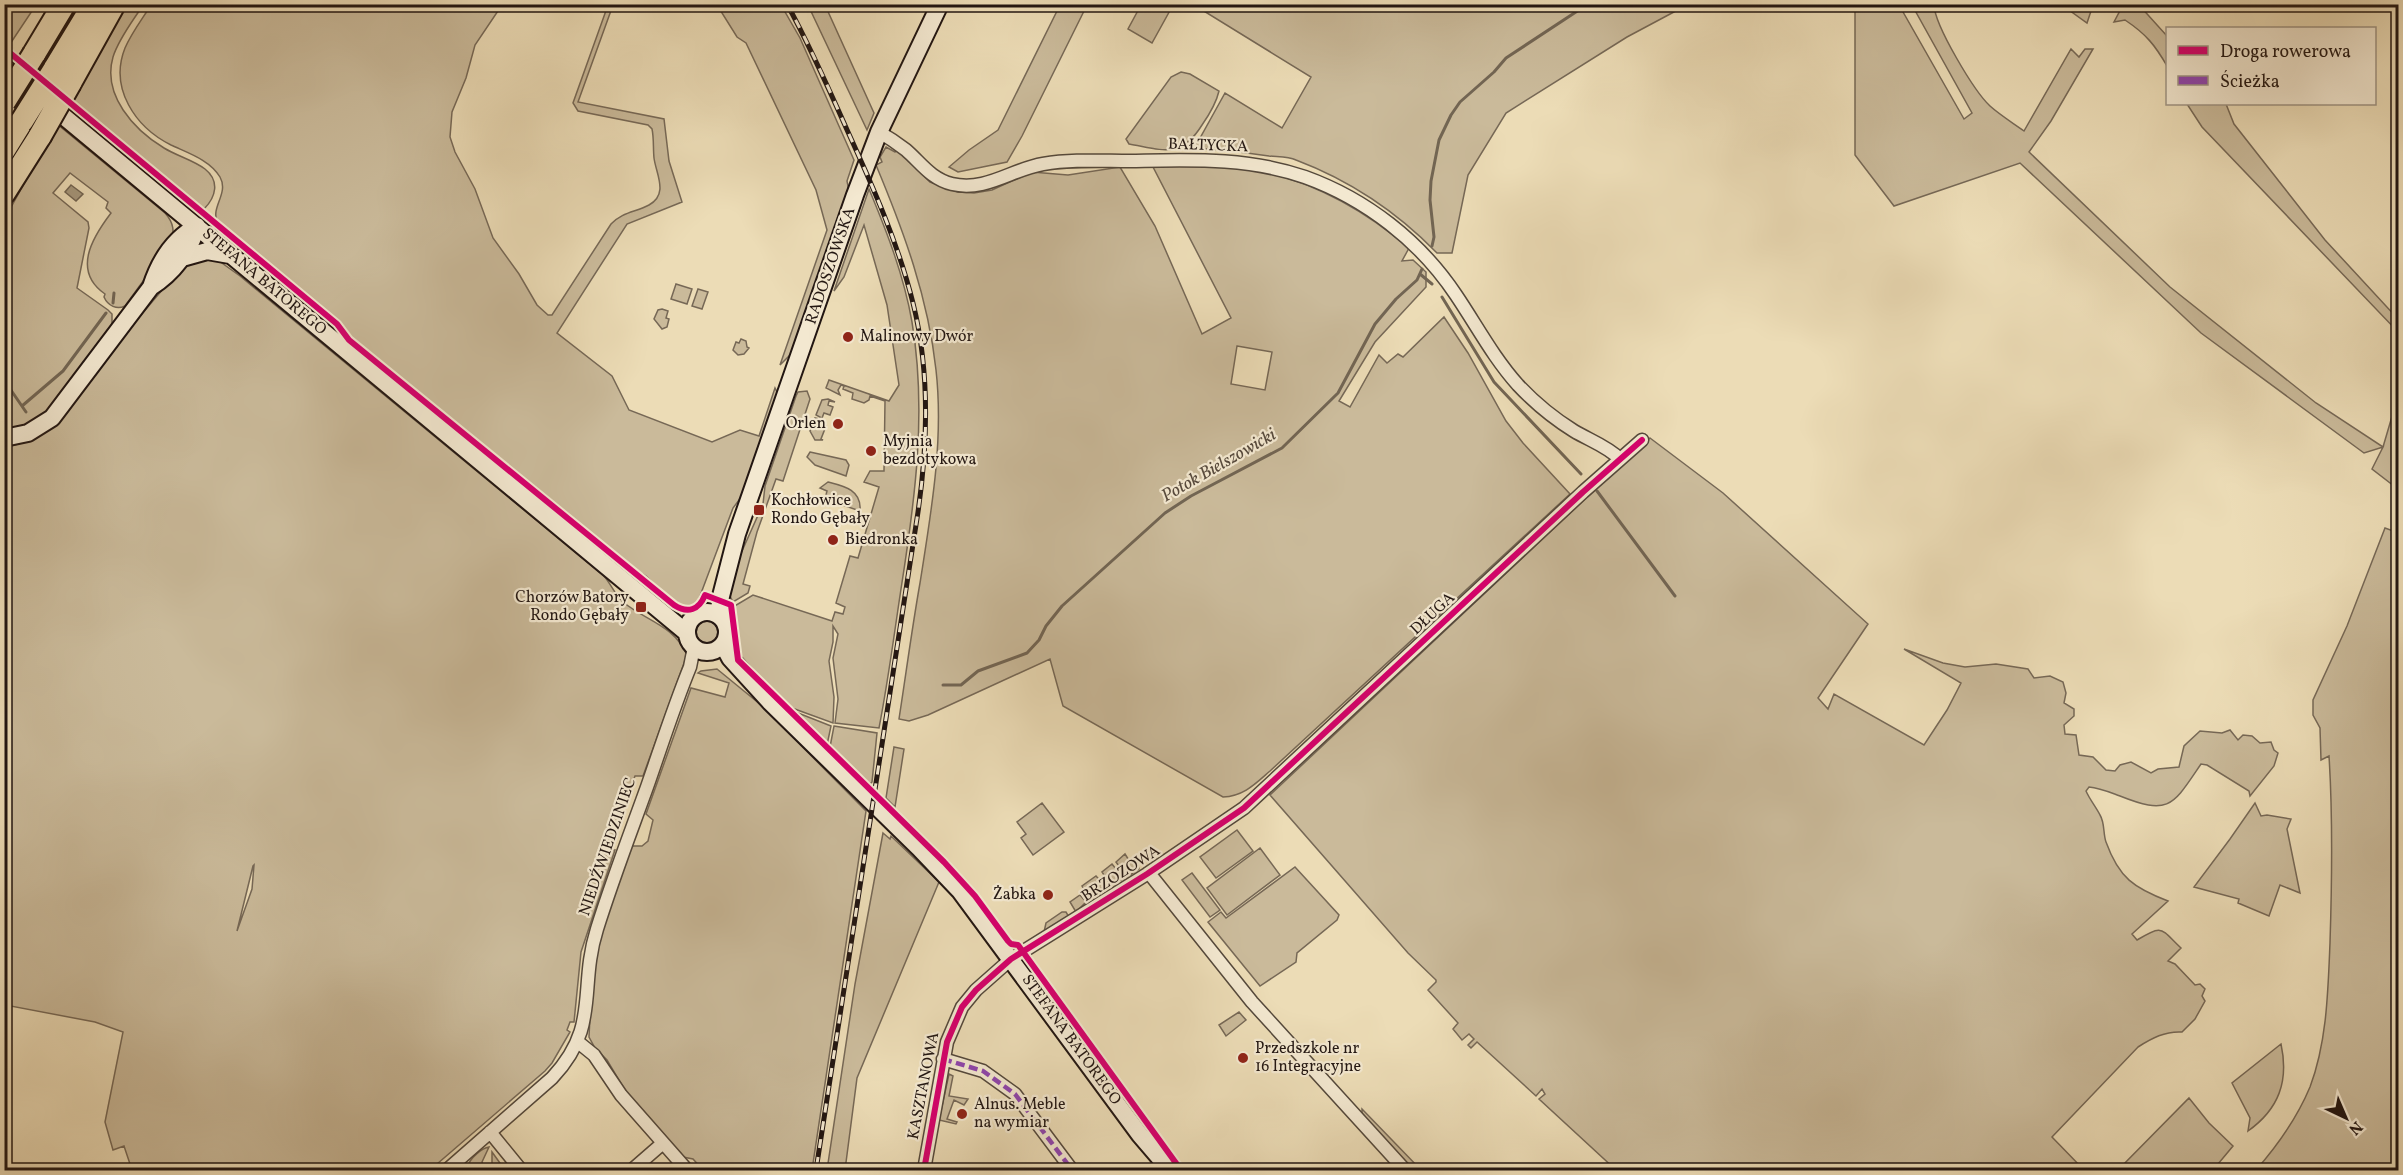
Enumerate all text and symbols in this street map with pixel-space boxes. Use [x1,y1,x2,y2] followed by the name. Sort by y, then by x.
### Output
[2166,27,2376,105] legend
[2220,40,2351,65] text: Droga rowerowa
[2220,70,2280,95] text: Ścieżka
[1167,134,1249,158] street label: BAŁTYCKA
[801,204,861,328] street label: RADOSZOWSKA
[197,223,331,341] street label: STEFANA BATOREGO
[860,326,974,348] place label: Malinowy Dwór
[841,330,855,344] marker: Malinowy Dwór
[786,413,826,435] place label: Orlen
[831,417,845,431] marker: Orlen
[1157,423,1281,509] water label: Potok Bielszowicki
[883,431,976,471] place label: Myjnia bezdotykowa
[864,444,878,458] marker: Myjnia bezdotykowa
[771,490,870,530] place label: Kochłowice Rondo Gębały
[752,503,766,517] marker: Kochłowice Rondo Gębały
[845,529,918,551] place label: Biedronka
[826,533,840,547] marker: Biedronka
[515,587,629,627] place label: Chorzów Batory Rondo Gębały
[1406,588,1460,640] street label: DŁUGA
[634,600,648,614] marker: Chorzów Batory Rondo Gębały
[574,775,642,919] street label: NIEDŹWIEDZINIEC
[1077,840,1165,908] street label: BRZOZOWA
[993,884,1036,906] place label: Żabka
[1041,888,1055,902] marker: Żabka
[1016,970,1126,1110] street label: STEFANA BATOREGO
[903,1030,945,1142] street label: KASZTANOWA
[1255,1038,1361,1078] place label: Przedszkole nr 16 Integracyjne
[1236,1051,1250,1065] marker: Przedszkole nr 16 Integracyjne
[2316,1088,2376,1148] north arrow
[974,1094,1066,1134] place label: Alnus. Meble na wymiar
[955,1107,969,1121] marker: Alnus. Meble na wymiar
[2343,1115,2367,1140] text: N

